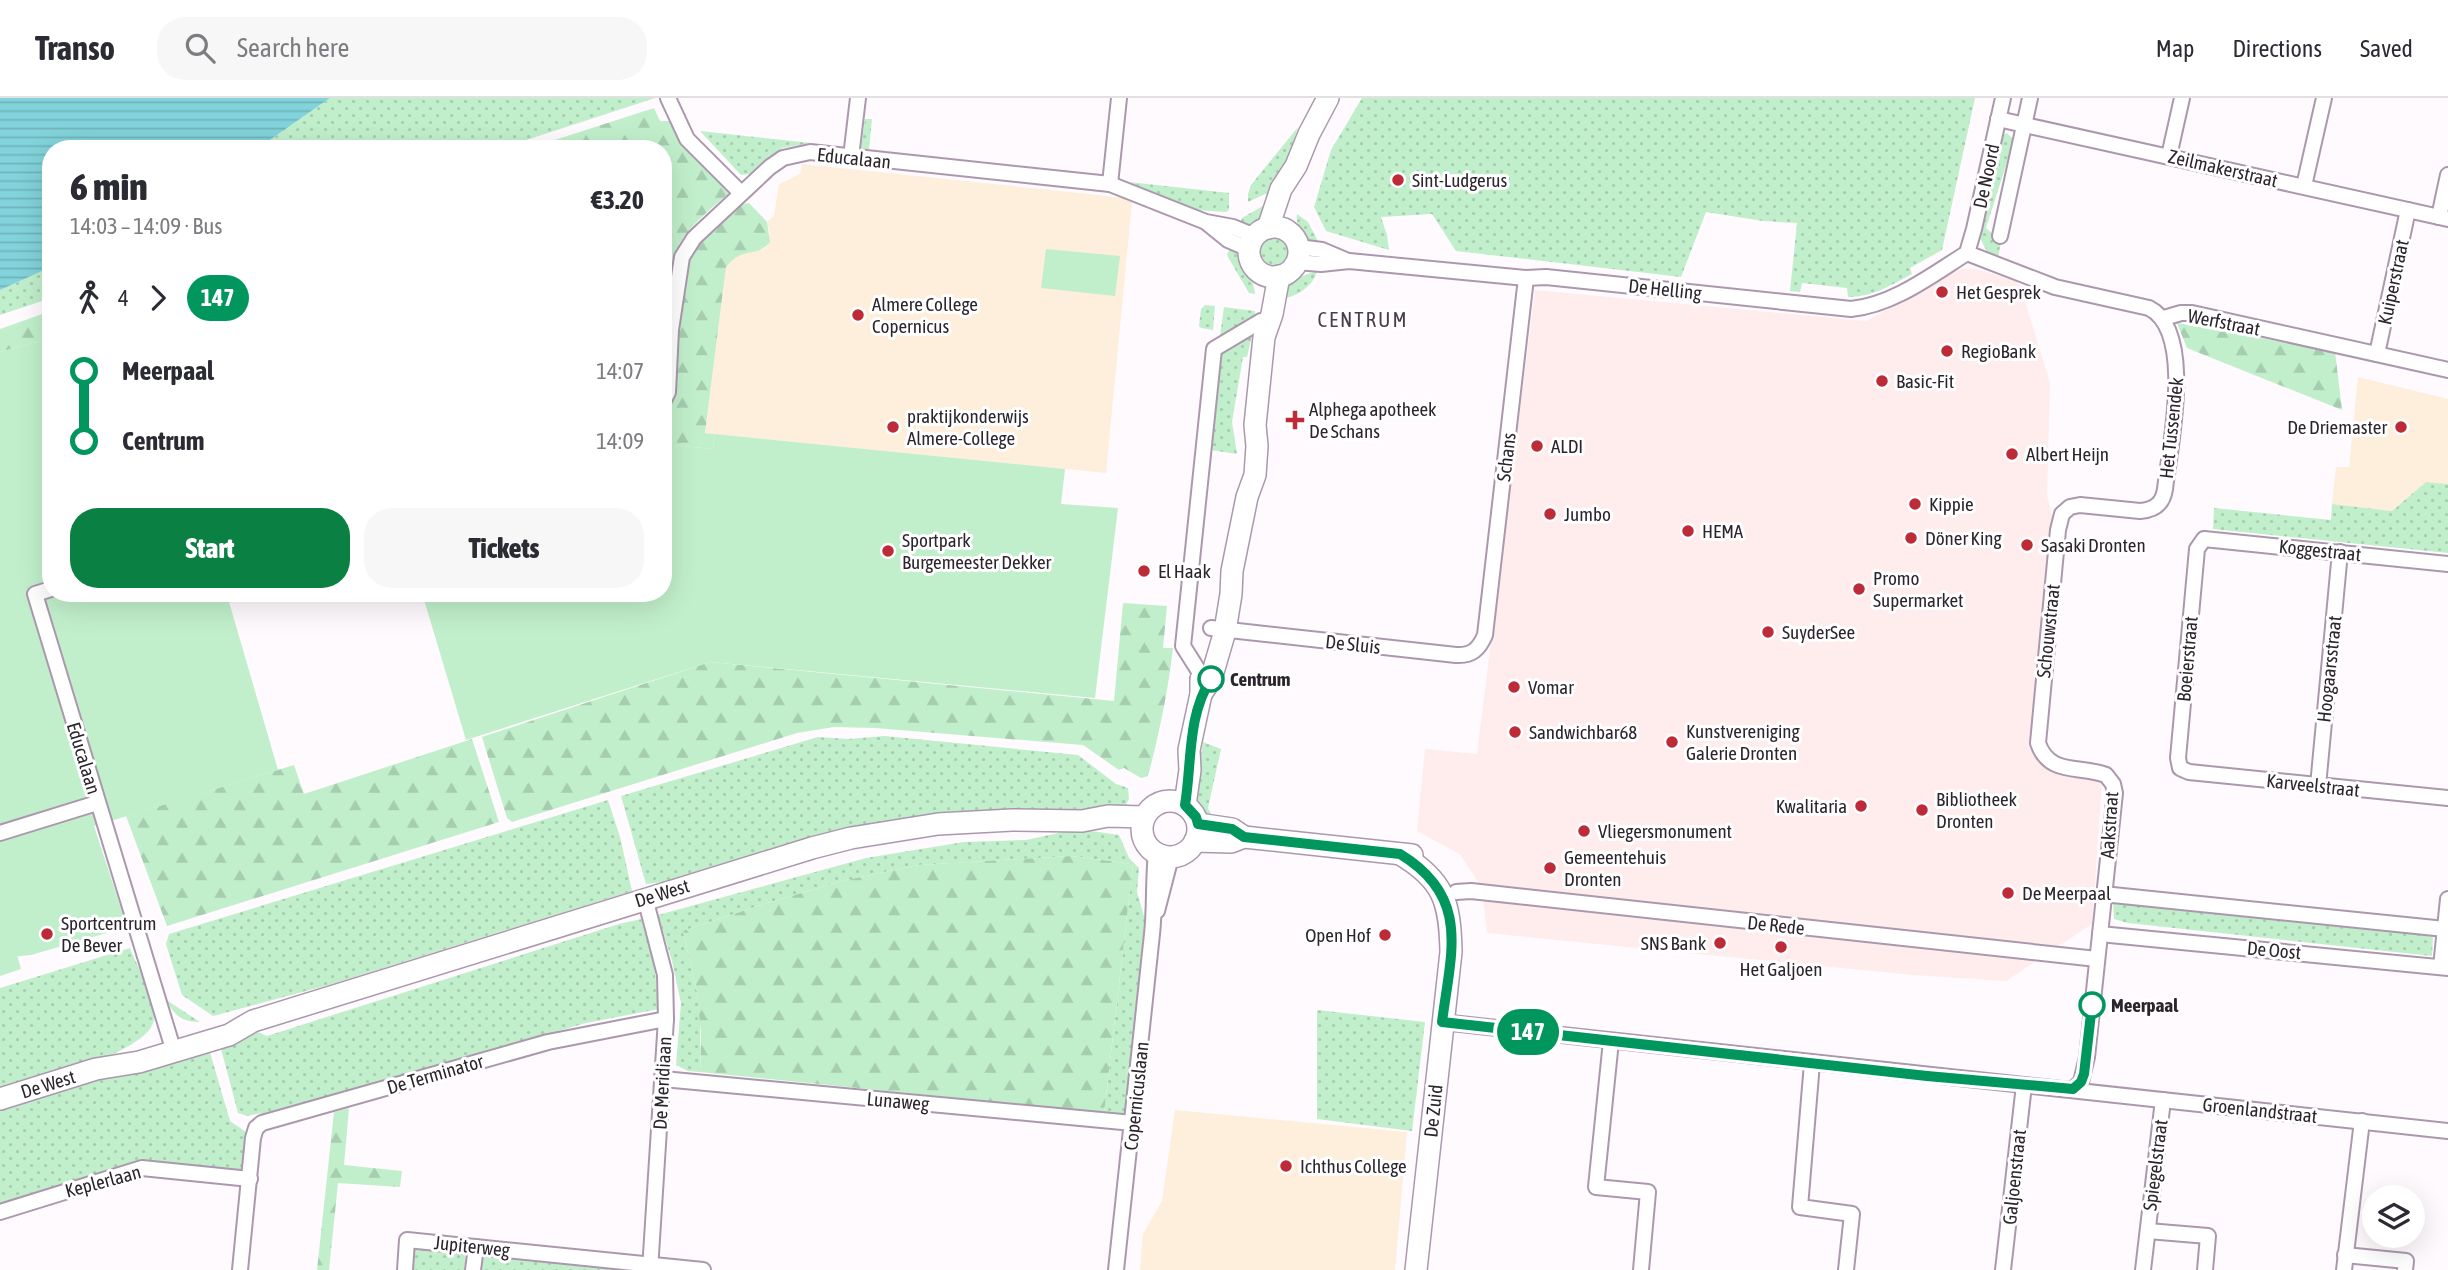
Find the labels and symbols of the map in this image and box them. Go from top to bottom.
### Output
street label: De Noord [1968,142,2004,210]
street label: Educalaan [816,143,892,173]
street label: Zeilmakerstraat [2166,145,2280,191]
place label: Sint-Ludgerus [1412,169,1508,191]
marker: Sint-Ludgerus [1390,172,1406,188]
street label: Kuiperstraat [2373,237,2413,327]
street label: De Helling [1627,274,1703,304]
place label: Het Gesprek [1956,281,2041,303]
marker: Het Gesprek [1934,284,1950,300]
place label: Almere College Copernicus [872,293,978,337]
street label: Werfstraat [2186,304,2262,340]
marker: Almere College Copernicus [850,307,866,323]
district label: CENTRUM [1318,307,1408,331]
place label: RegioBank [1961,340,2037,362]
marker: RegioBank [1939,343,1955,359]
place label: Basic-Fit [1896,370,1954,392]
marker: Basic-Fit [1874,373,1890,389]
street label: Het Tussendek [2155,376,2187,480]
place label: Alphega apotheek De Schans [1309,398,1437,442]
place label: praktijkonderwijs Almere-College [907,405,1029,449]
marker: Alphega apotheek De Schans [1287,412,1303,428]
place label: De Driemaster [2287,416,2387,438]
marker: praktijkonderwijs Almere-College [885,419,901,435]
marker: De Driemaster [2393,419,2409,435]
street label: Schans [1492,431,1520,483]
place label: ALDI [1551,435,1583,457]
marker: ALDI [1529,438,1545,454]
place label: Albert Heijn [2026,443,2109,465]
marker: Albert Heijn [2004,446,2020,462]
place label: Kippie [1929,493,1974,515]
marker: Kippie [1907,496,1923,512]
place label: Jumbo [1564,503,1611,525]
marker: Jumbo [1542,506,1558,522]
place label: HEMA [1702,520,1744,542]
marker: HEMA [1680,523,1696,539]
place label: Döner King [1925,527,2003,549]
place label: Sportpark Burgemeester Dekker [902,529,1052,573]
marker: Döner King [1903,530,1919,546]
place label: Sasaki Dronten [2041,534,2146,556]
street label: Koggestraat [2278,535,2362,565]
marker: Sasaki Dronten [2019,537,2035,553]
marker: Sportpark Burgemeester Dekker [880,543,896,559]
place label: El Haak [1158,560,1211,582]
marker: El Haak [1136,563,1152,579]
place label: Promo Supermarket [1873,567,1964,611]
marker: Promo Supermarket [1851,581,1867,597]
street label: Schouwstraat [2032,583,2064,679]
street label: Boeierstraat [2172,615,2202,703]
street label: Hoogaarsstraat [2312,615,2346,723]
place label: SuyderSee [1782,621,1855,643]
marker: SuyderSee [1760,624,1776,640]
street label: De Sluis [1324,630,1382,658]
marker: Centrum [1198,666,1224,692]
place label: Centrum [1230,668,1290,690]
place label: Vomar [1528,676,1574,698]
marker: Vomar [1506,679,1522,695]
street label: Educalaan [63,719,105,797]
place label: Kunstvereniging Galerie Dronten [1686,720,1801,764]
place label: Sandwichbar68 [1529,721,1637,743]
marker: Sandwichbar68 [1507,724,1523,740]
marker: Kunstvereniging Galerie Dronten [1664,734,1680,750]
street label: Karveelstraat [2265,769,2361,801]
place label: Bibliotheek Dronten [1936,788,2018,832]
street label: Aakstraat [2096,791,2122,859]
place label: Kwalitaria [1776,795,1847,817]
marker: Kwalitaria [1853,798,1869,814]
marker: Bibliotheek Dronten [1914,802,1930,818]
place label: Vliegersmonument [1598,820,1732,842]
marker: Vliegersmonument [1576,823,1592,839]
place label: Gemeentehuis Dronten [1564,846,1666,890]
marker: Gemeentehuis Dronten [1542,860,1558,876]
street label: De West [632,874,692,912]
place label: De Meerpaal [2022,882,2111,904]
marker: De Meerpaal [2000,885,2016,901]
street label: De Rede [1746,911,1806,939]
place label: Sportcentrum De Bever [61,912,156,956]
place label: Open Hof [1305,924,1371,946]
marker: Sportcentrum De Bever [39,926,55,942]
marker: Open Hof [1377,927,1393,943]
place label: SNS Bank [1641,932,1707,954]
marker: SNS Bank [1712,935,1728,951]
street label: De Oost [2246,937,2302,963]
marker: Het Galjoen [1773,939,1789,955]
place label: Het Galjoen [1740,958,1822,980]
marker: Meerpaal [2079,992,2105,1018]
place label: Meerpaal [2111,994,2179,1016]
line badge: 147 [1488,1009,1568,1055]
street label: De Meridiaan [649,1036,675,1130]
street label: Copernicuslaan [1119,1041,1153,1151]
street label: De Terminator [384,1050,486,1098]
street label: De West [18,1065,78,1103]
street label: De Zuid [1419,1084,1447,1138]
street label: Lunaweg [866,1087,931,1115]
street label: Groenlandstraat [2202,1093,2318,1127]
street label: Spiegelstraat [2138,1118,2172,1212]
street label: Galjoenstraat [1998,1128,2030,1226]
place label: Ichthus College [1300,1155,1407,1177]
marker: Ichthus College [1278,1158,1294,1174]
street label: Keplerlaan [63,1160,143,1202]
street label: Jupiterweg [433,1231,512,1261]

